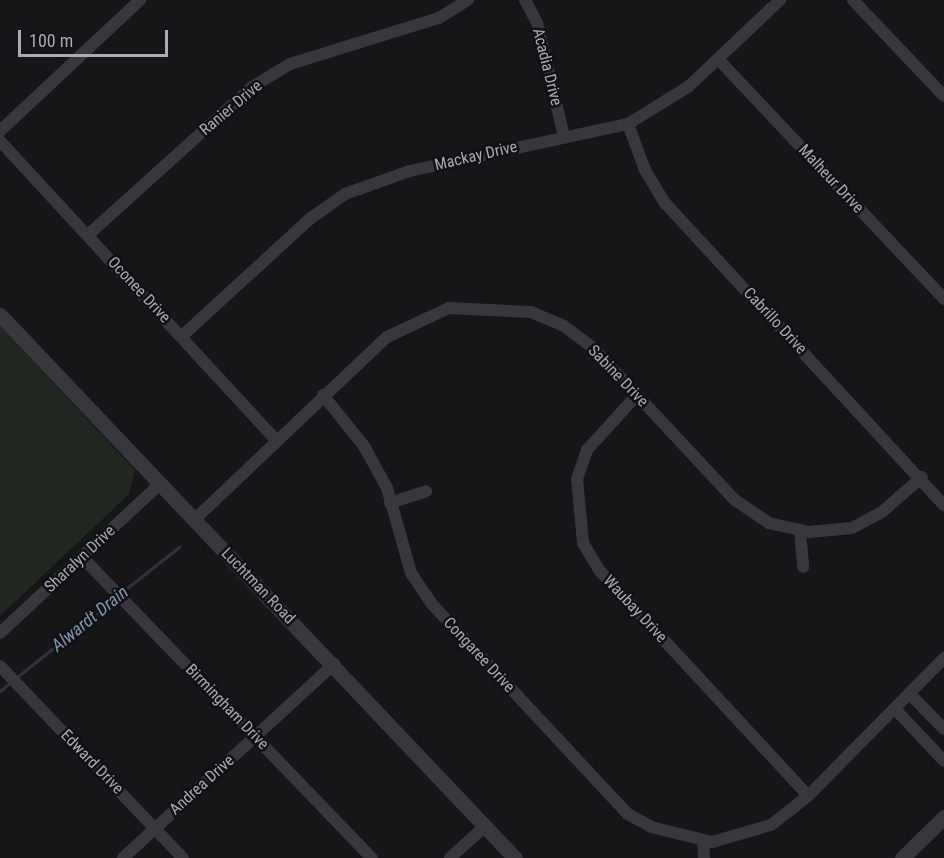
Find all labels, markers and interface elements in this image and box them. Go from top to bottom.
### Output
scale bar [21,18,171,56]
street label: Acadia Drive [528,26,566,108]
text: 100 m [29,30,73,51]
street label: Ranier Drive [196,76,266,140]
street label: Mackay Drive [433,137,519,175]
street label: Malheur Drive [794,141,868,217]
street label: Oconee Drive [104,253,174,327]
street label: Cabrillo Drive [739,284,811,358]
street label: Sabine Drive [584,341,652,411]
street label: Sharalyn Drive [41,521,119,597]
street label: Luchtman Road [217,544,299,628]
street label: Waubay Drive [599,571,671,647]
water label: Alwardt Drain [47,581,133,657]
street label: Congaree Drive [439,613,519,697]
street label: Birmingham Drive [181,660,273,754]
street label: Edward Drive [57,726,127,798]
street label: Andrea Drive [166,751,238,819]

